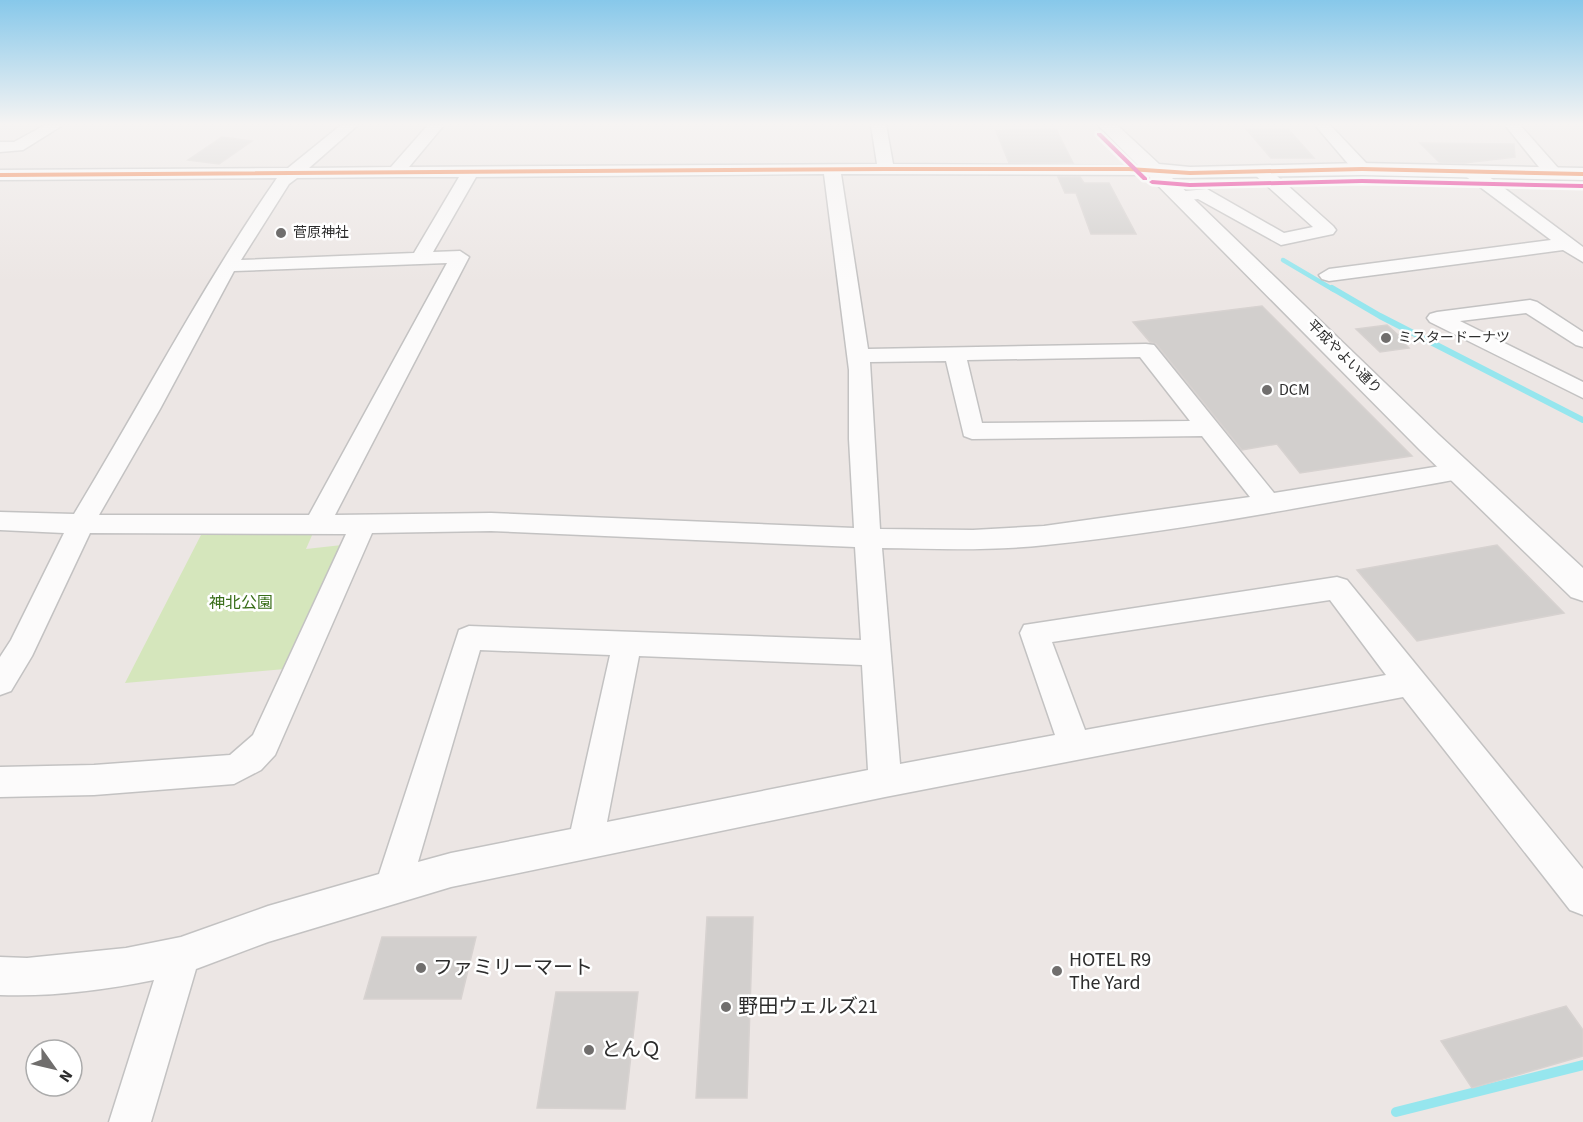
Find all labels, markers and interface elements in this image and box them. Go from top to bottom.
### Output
place label: 菅原神社 [293,223,349,243]
marker: 菅原神社 [274,226,288,240]
street label: 平成やよい通り [1302,315,1386,399]
place label: ミスタードーナツ [1398,328,1510,348]
marker: ミスタードーナツ [1379,331,1393,345]
place label: DCM [1279,379,1310,401]
marker: DCM [1260,383,1274,397]
park label: 神北公園 [209,592,273,614]
place label: HOTEL R9 The Yard [1069,946,1151,997]
place label: ファミリーマート [433,954,593,982]
marker: ファミリーマート [414,961,428,975]
marker: HOTEL R9 The Yard [1050,964,1064,978]
place label: 野田ウェルズ21 [738,993,878,1021]
marker: 野田ウェルズ21 [719,1000,733,1014]
place label: とんＱ [601,1036,661,1064]
north arrow [24,1038,84,1098]
marker: とんＱ [582,1043,596,1057]
text: N [54,1065,78,1086]

